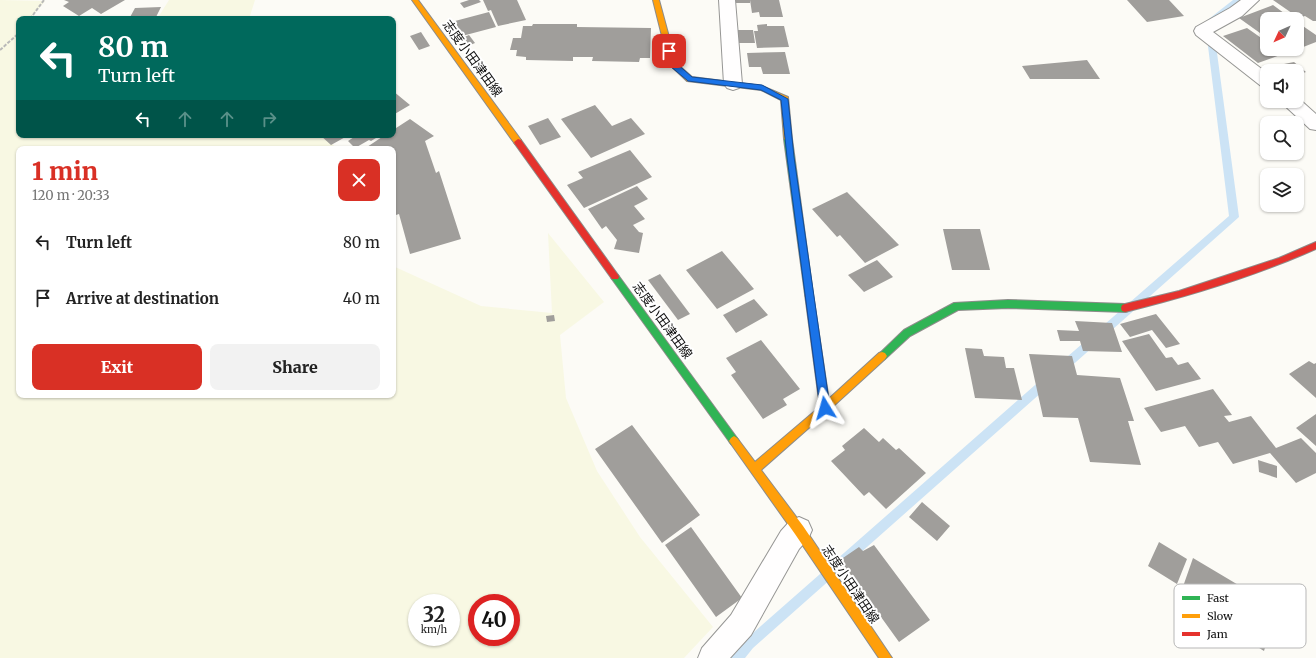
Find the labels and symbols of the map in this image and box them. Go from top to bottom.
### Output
north arrow [1260,12,1304,56]
street label: 志度小田津田線 [439,16,506,100]
pin [652,34,686,68]
street label: 志度小田津田線 [629,278,696,362]
position arrow [804,387,846,429]
street label: 志度小田津田線 [818,542,883,627]
legend [1174,584,1306,648]
text: Fast [1207,591,1230,605]
speed limit sign: 40 [468,594,520,646]
text: Slow [1207,609,1233,623]
text: Jam [1206,627,1228,641]

